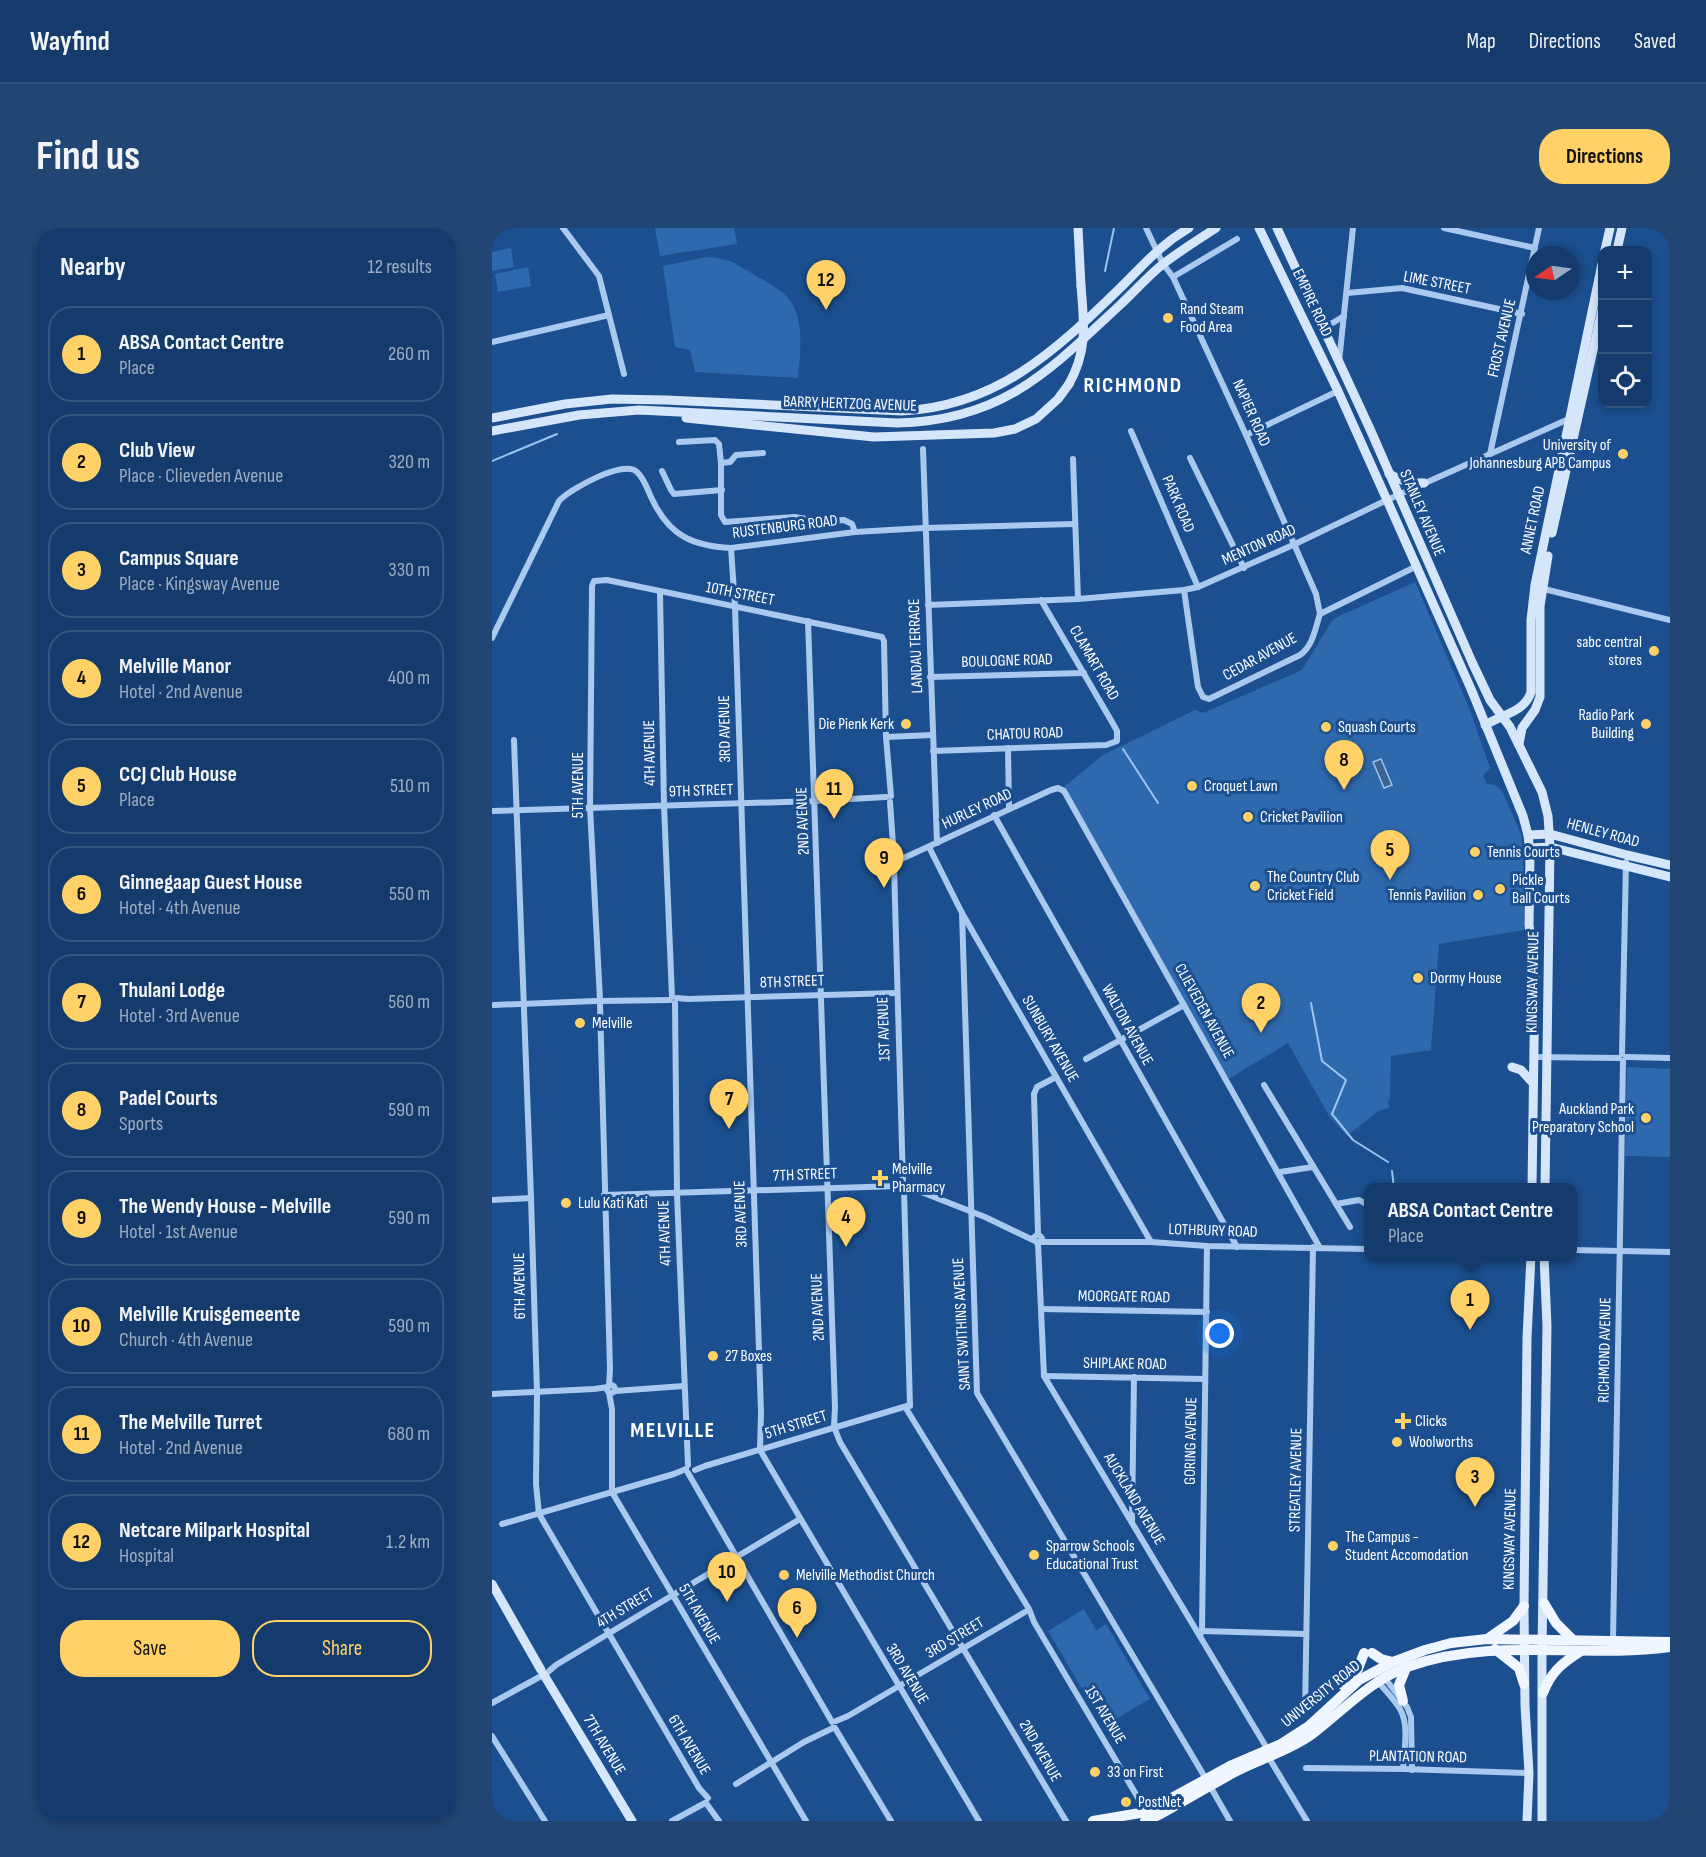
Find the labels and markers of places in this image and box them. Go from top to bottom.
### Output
pin: 12 [806,260,846,310]
place label: Rand Steam Food Area [1180,300,1244,337]
marker: Rand Steam Food Area [1161,311,1175,325]
place label: University of Johannesburg APB Campus [1469,436,1611,473]
marker: University of Johannesburg APB Campus [1616,447,1630,461]
place label: sabc central stores [1576,633,1642,670]
marker: sabc central stores [1647,644,1661,658]
place label: Radio Park Building [1578,706,1634,743]
place label: Die Pienk Kerk [818,715,894,734]
marker: Die Pienk Kerk [899,717,913,731]
marker: Radio Park Building [1639,717,1653,731]
place label: Squash Courts [1338,718,1416,737]
marker: Squash Courts [1319,720,1333,734]
pin: 8 [1324,740,1364,790]
pin: 11 [814,770,854,819]
place label: Croquet Lawn [1204,777,1278,796]
marker: Croquet Lawn [1185,779,1199,793]
place label: Cricket Pavilion [1260,808,1343,827]
marker: Cricket Pavilion [1241,810,1255,824]
pin: 5 [1370,830,1410,880]
pin: 9 [864,838,904,888]
place label: Tennis Courts [1487,843,1560,862]
marker: Tennis Courts [1468,845,1482,859]
place label: The Country Club Cricket Field [1267,868,1359,905]
place label: Pickle Ball Courts [1512,871,1570,908]
marker: The Country Club Cricket Field [1248,879,1262,893]
marker: Pickle Ball Courts [1493,882,1507,896]
place label: Tennis Pavilion [1388,886,1466,905]
marker: Tennis Pavilion [1471,888,1485,902]
place label: Dormy House [1430,969,1502,988]
marker: Dormy House [1411,971,1425,985]
pin: 2 [1242,984,1280,1033]
place label: Melville [592,1014,632,1033]
marker: Melville [573,1016,587,1030]
pin: 7 [710,1080,748,1129]
place label: Auckland Park Preparatory School [1532,1100,1634,1137]
marker: Auckland Park Preparatory School [1639,1111,1653,1125]
place label: Melville Pharmacy [892,1160,945,1197]
marker: Melville Pharmacy [873,1171,887,1185]
place label: Lulu Kati Kati [578,1194,648,1213]
marker: Lulu Kati Kati [559,1196,573,1210]
pin: 4 [826,1198,866,1247]
pin: 1 [1450,1280,1490,1330]
place label: 27 Boxes [725,1347,772,1366]
marker: 27 Boxes [706,1349,720,1363]
place label: Clicks [1415,1412,1447,1431]
marker: Clicks [1396,1414,1410,1428]
place label: Woolworths [1409,1433,1473,1452]
marker: Woolworths [1390,1435,1404,1449]
pin: 3 [1456,1458,1494,1507]
place label: The Campus - Student Accomodation [1345,1528,1468,1565]
place label: Sparrow Schools Educational Trust [1046,1537,1139,1574]
marker: The Campus - Student Accomodation [1326,1539,1340,1553]
marker: Sparrow Schools Educational Trust [1027,1548,1041,1562]
pin: 10 [708,1552,746,1602]
place label: Melville Methodist Church [796,1566,935,1585]
marker: Melville Methodist Church [777,1568,791,1582]
pin: 6 [778,1588,816,1638]
place label: 33 on First [1107,1763,1163,1782]
marker: 33 on First [1088,1765,1102,1779]
place label: PostNet [1138,1793,1182,1812]
marker: PostNet [1119,1795,1133,1809]

